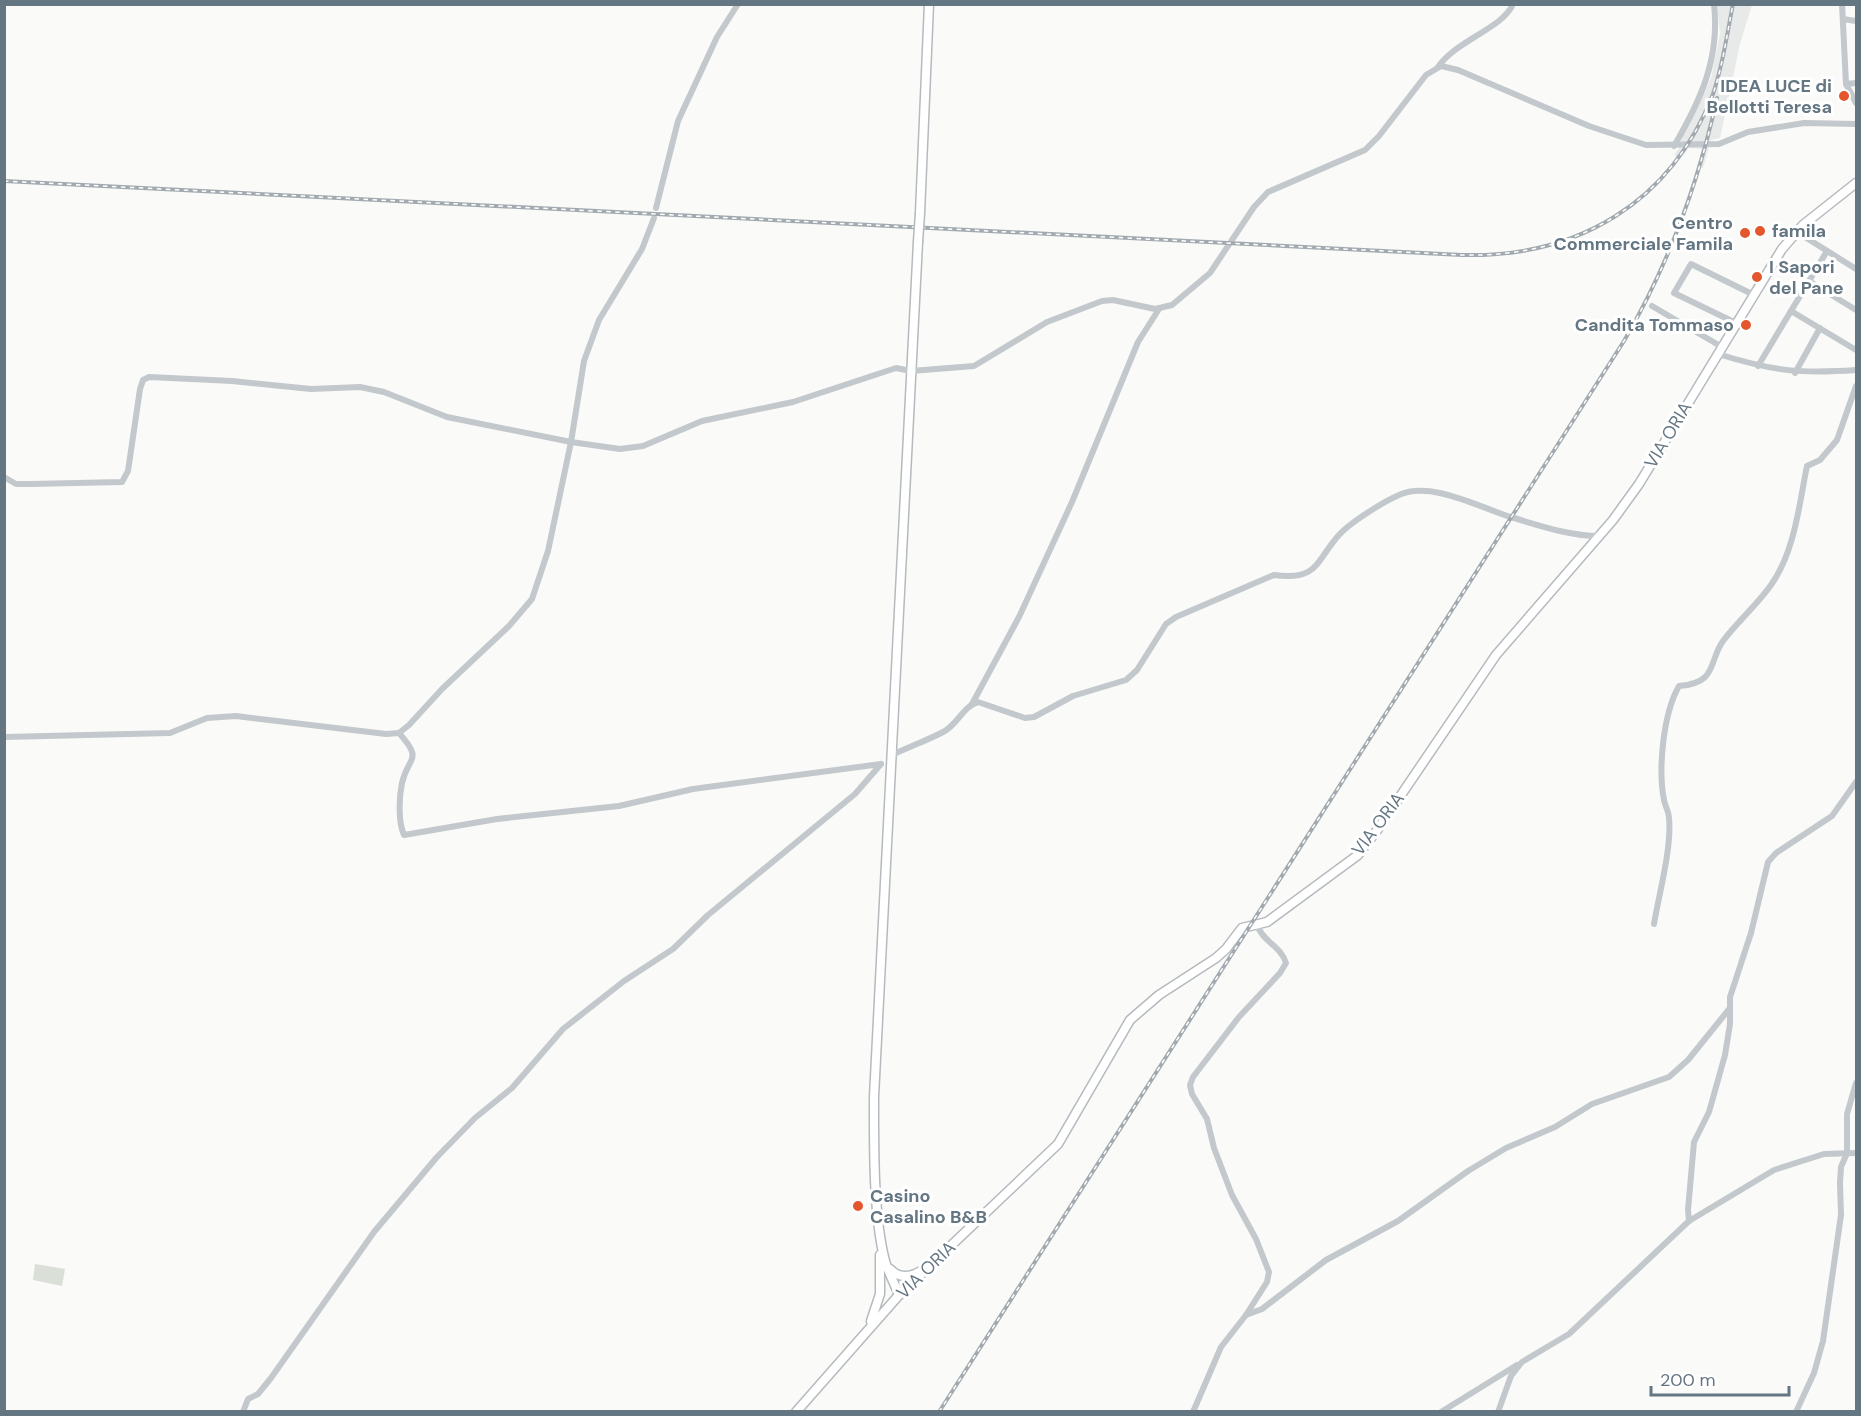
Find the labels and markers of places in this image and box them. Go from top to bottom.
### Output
place label: IDEA LUCE di Bellotti Teresa [1707,74,1832,119]
marker: IDEA LUCE di Bellotti Teresa [1837,89,1851,103]
place label: Centro Commerciale Famila [1554,211,1733,256]
place label: famila [1772,219,1826,243]
marker: famila [1753,224,1767,238]
marker: Centro Commerciale Famila [1738,226,1752,240]
place label: I Sapori del Pane [1769,255,1844,300]
marker: I Sapori del Pane [1750,270,1764,284]
place label: Candita Tommaso [1575,313,1734,337]
marker: Candita Tommaso [1739,318,1753,332]
place label: Casino Casalino B&B [870,1184,987,1229]
marker: Casino Casalino B&B [851,1199,865,1213]

